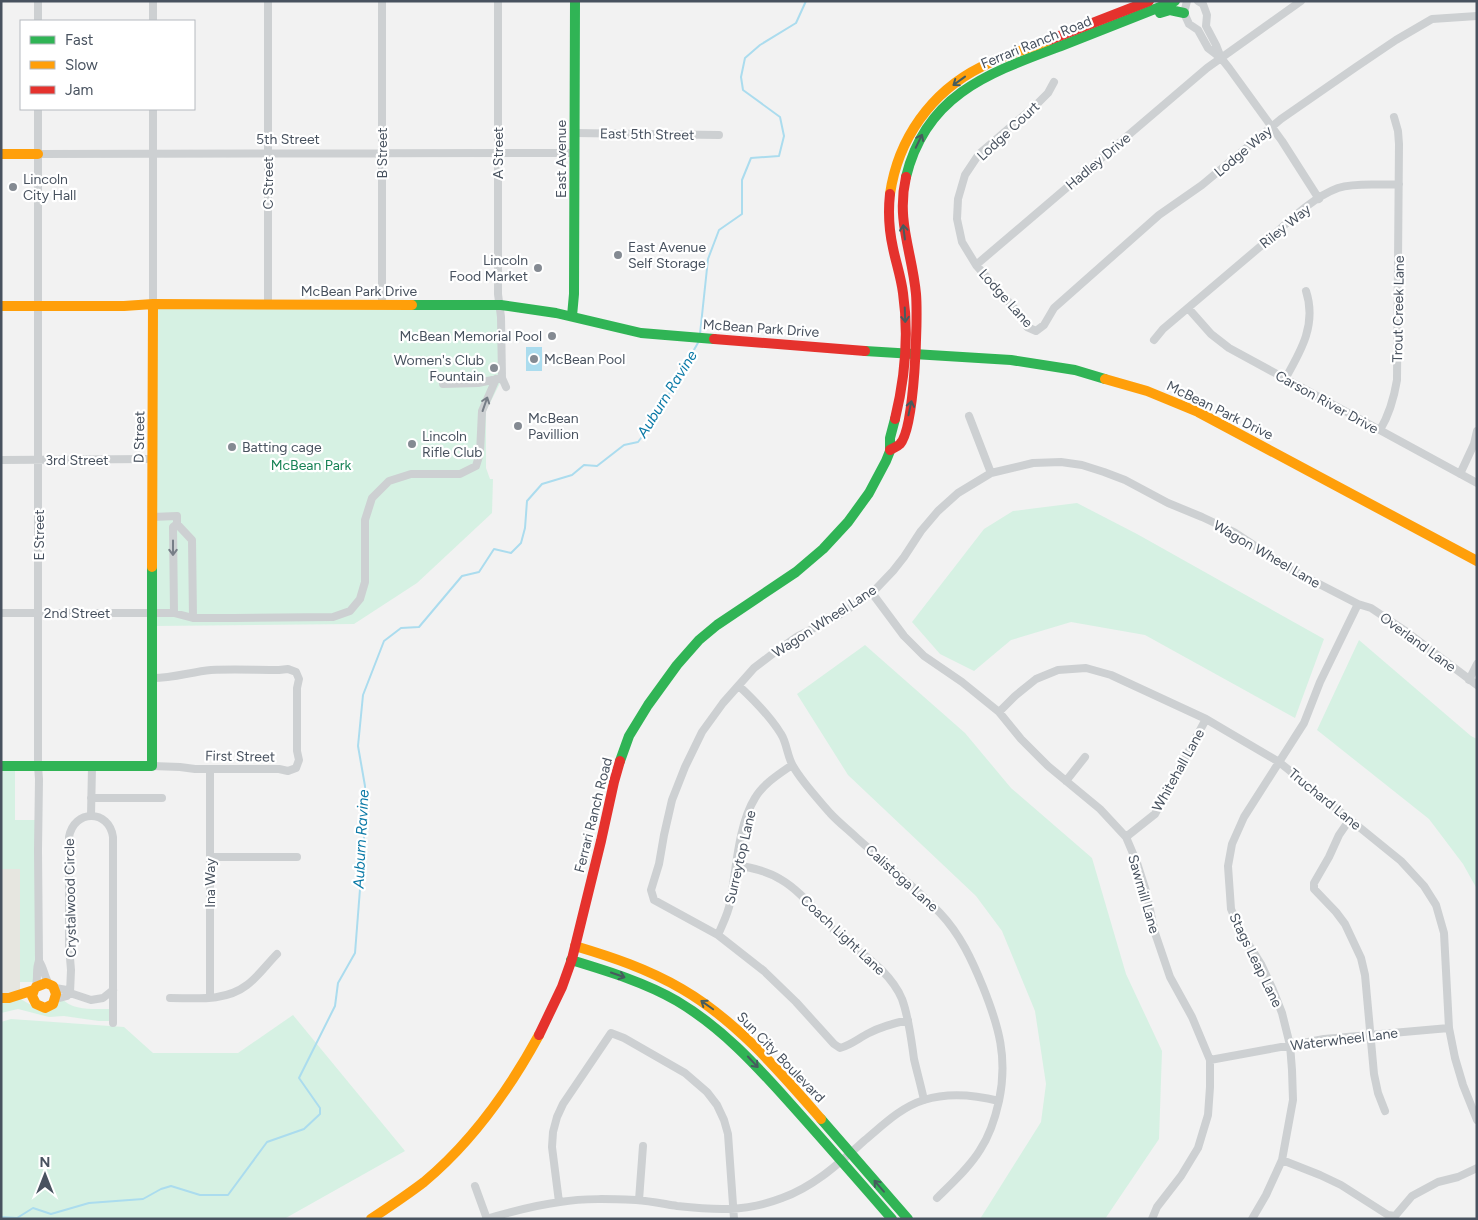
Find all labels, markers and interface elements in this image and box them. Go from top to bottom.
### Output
street label: Ferrari Ranch Road [978,12,1094,72]
legend [20,20,195,110]
text: Fast [65,31,94,49]
text: Slow [65,56,98,74]
one-way arrow [952,76,966,86]
text: Jam [65,81,93,99]
street label: Lodge Court [974,98,1043,165]
street label: East Avenue [553,120,570,198]
street label: Lodge Way [1211,122,1276,180]
street label: East 5th Street [600,125,694,144]
street label: B Street [374,127,391,179]
street label: A Street [490,127,507,179]
street label: Hadley Drive [1062,129,1135,193]
street label: 5th Street [256,131,320,148]
one-way arrow [915,134,924,149]
street label: C Street [260,157,277,209]
place label: Lincoln City Hall [23,171,76,204]
marker: Lincoln City Hall [7,181,19,193]
street label: Riley Way [1256,200,1315,252]
one-way arrow [899,224,909,240]
place label: East Avenue Self Storage [628,239,706,272]
marker: East Avenue Self Storage [612,249,624,261]
place label: Lincoln Food Market [449,252,528,285]
street label: Trout Creek Lane [1389,255,1408,363]
marker: Lincoln Food Market [532,262,544,274]
street label: Lodge Lane [975,266,1037,331]
street label: McBean Park Drive [301,283,418,300]
one-way arrow [900,307,910,323]
street label: McBean Park Drive [702,316,820,341]
place label: McBean Memorial Pool [400,328,542,345]
marker: McBean Memorial Pool [546,330,558,342]
water label: Auburn Ravine [633,347,701,442]
place label: McBean Pool [544,351,625,368]
place label: Women's Club Fountain [394,352,484,385]
marker: McBean Pool [528,353,540,365]
marker: Women's Club Fountain [488,362,500,374]
street label: Carson River Drive [1272,367,1382,438]
street label: McBean Park Drive [1164,377,1276,444]
one-way arrow [481,397,490,413]
one-way arrow [906,400,915,416]
place label: McBean Pavillion [528,410,579,443]
street label: D Street [131,411,148,463]
marker: McBean Pavillion [512,420,524,432]
place label: Lincoln Rifle Club [422,428,483,461]
marker: Lincoln Rifle Club [406,438,418,450]
place label: Batting cage [242,439,322,456]
marker: Batting cage [226,441,238,453]
street label: 3rd Street [45,452,109,469]
park label: McBean Park [271,457,352,474]
street label: E Street [31,510,48,560]
street label: Wagon Wheel Lane [1210,517,1324,592]
one-way arrow [169,540,178,556]
street label: Wagon Wheel Lane [769,581,880,661]
street label: 2nd Street [44,605,110,622]
street label: Overland Lane [1376,609,1459,676]
street label: Whitehall Lane [1149,726,1208,815]
street label: First Street [205,747,275,766]
street label: Ferrari Ranch Road [571,756,616,874]
street label: Truchard Lane [1285,765,1365,834]
water label: Auburn Ravine [349,789,373,890]
street label: Surreytop Lane [721,808,760,906]
street label: Crystalwood Circle [61,838,80,958]
street label: Calistoga Lane [862,841,942,916]
street label: Sawmill Lane [1124,853,1163,936]
street label: Ina Way [202,858,219,908]
street label: Coach Light Lane [797,892,889,979]
street label: Stags Leap Lane [1225,910,1286,1010]
one-way arrow [609,971,625,980]
one-way arrow [700,1000,714,1010]
street label: Sun City Boulevard [733,1009,828,1106]
street label: Waterwheel Lane [1289,1024,1399,1055]
one-way arrow [747,1055,759,1068]
north arrow [20,1150,70,1200]
text: N [40,1154,50,1171]
one-way arrow [874,1179,885,1192]

